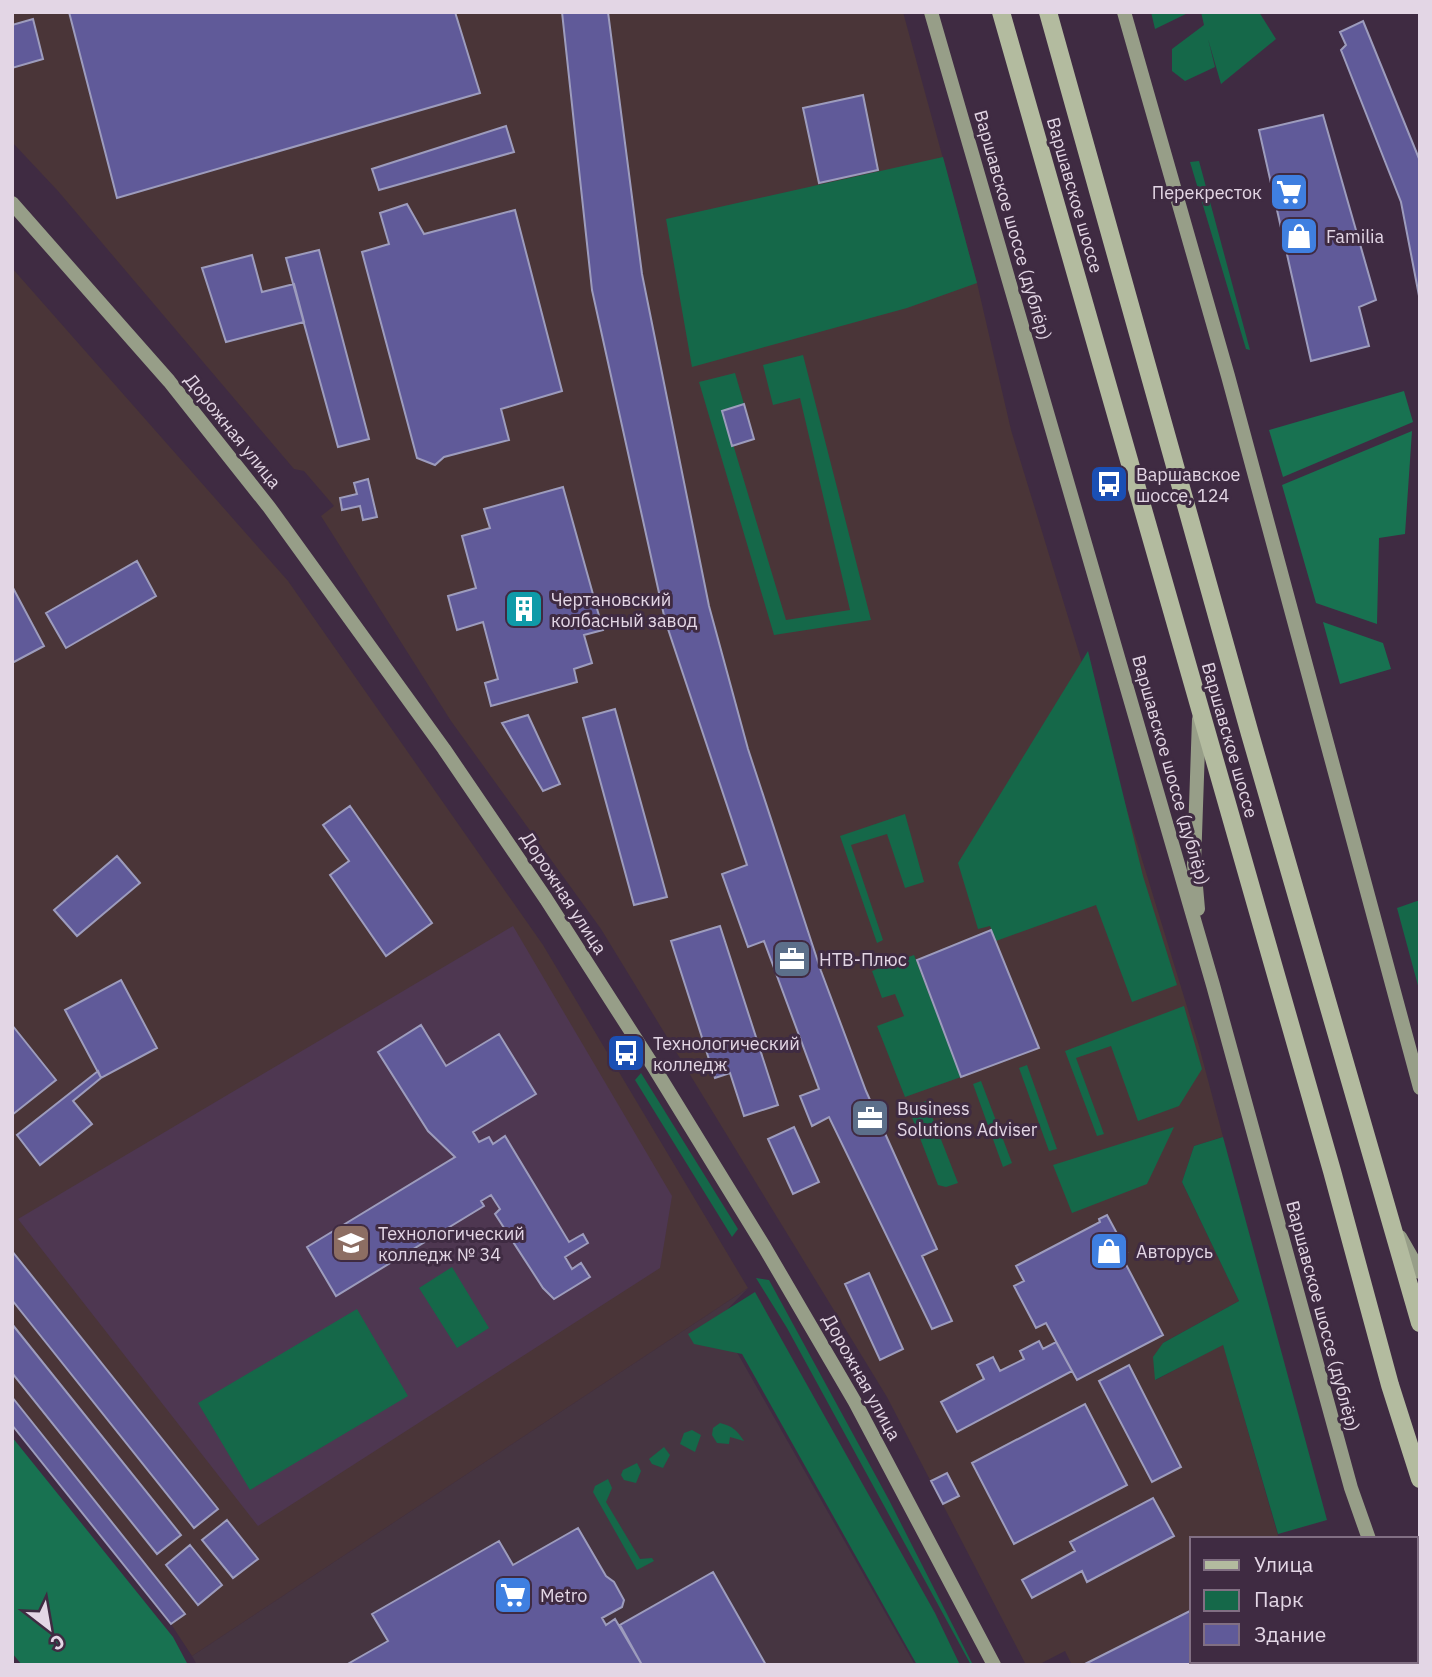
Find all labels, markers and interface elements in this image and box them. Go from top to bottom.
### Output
street label: Варшавское шоссе (дублёр) [969,107,1057,343]
street label: Варшавское шоссе [1042,114,1108,276]
supermarket icon: Перекресток [1268,171,1310,213]
place label: Перекресток [1152,181,1262,204]
shop icon: Familia [1278,215,1320,257]
place label: Familia [1326,225,1385,248]
street label: Дорожная улица [180,369,287,493]
bus stop icon: Варшавское шоссе, 124 [1088,463,1130,505]
place label: Варшавское шоссе, 124 [1136,463,1241,507]
building icon: Чертановский колбасный завод [503,588,545,630]
place label: Чертановский колбасный завод [551,588,698,632]
street label: Варшавское шоссе (дублёр) [1127,652,1215,888]
street label: Варшавское шоссе [1197,659,1263,821]
street label: Дорожная улица [516,828,612,959]
office icon: НТВ-Плюс [771,938,813,980]
place label: НТВ-Плюс [819,948,907,971]
bus stop icon: Технологический колледж [605,1032,647,1074]
place label: Технологический колледж [653,1032,800,1076]
office icon: Business Solutions Adviser [849,1097,891,1139]
place label: Business Solutions Adviser [897,1097,1038,1141]
street label: Варшавское шоссе (дублёр) [1281,1198,1365,1434]
school or university icon: Технологический колледж № 34 [330,1222,372,1264]
place label: Технологический колледж № 34 [378,1222,525,1266]
shop icon: Авторусь [1088,1230,1130,1272]
place label: Авторусь [1136,1240,1213,1263]
street label: Дорожная улица [818,1310,906,1445]
legend [1190,1537,1418,1663]
text: Улица [1254,1550,1313,1578]
supermarket icon: Metro [492,1574,534,1616]
place label: Metro [540,1584,587,1607]
text: Парк [1254,1585,1304,1613]
north arrow [14,1593,84,1663]
text: Здание [1254,1620,1326,1648]
text: С [46,1629,69,1656]

